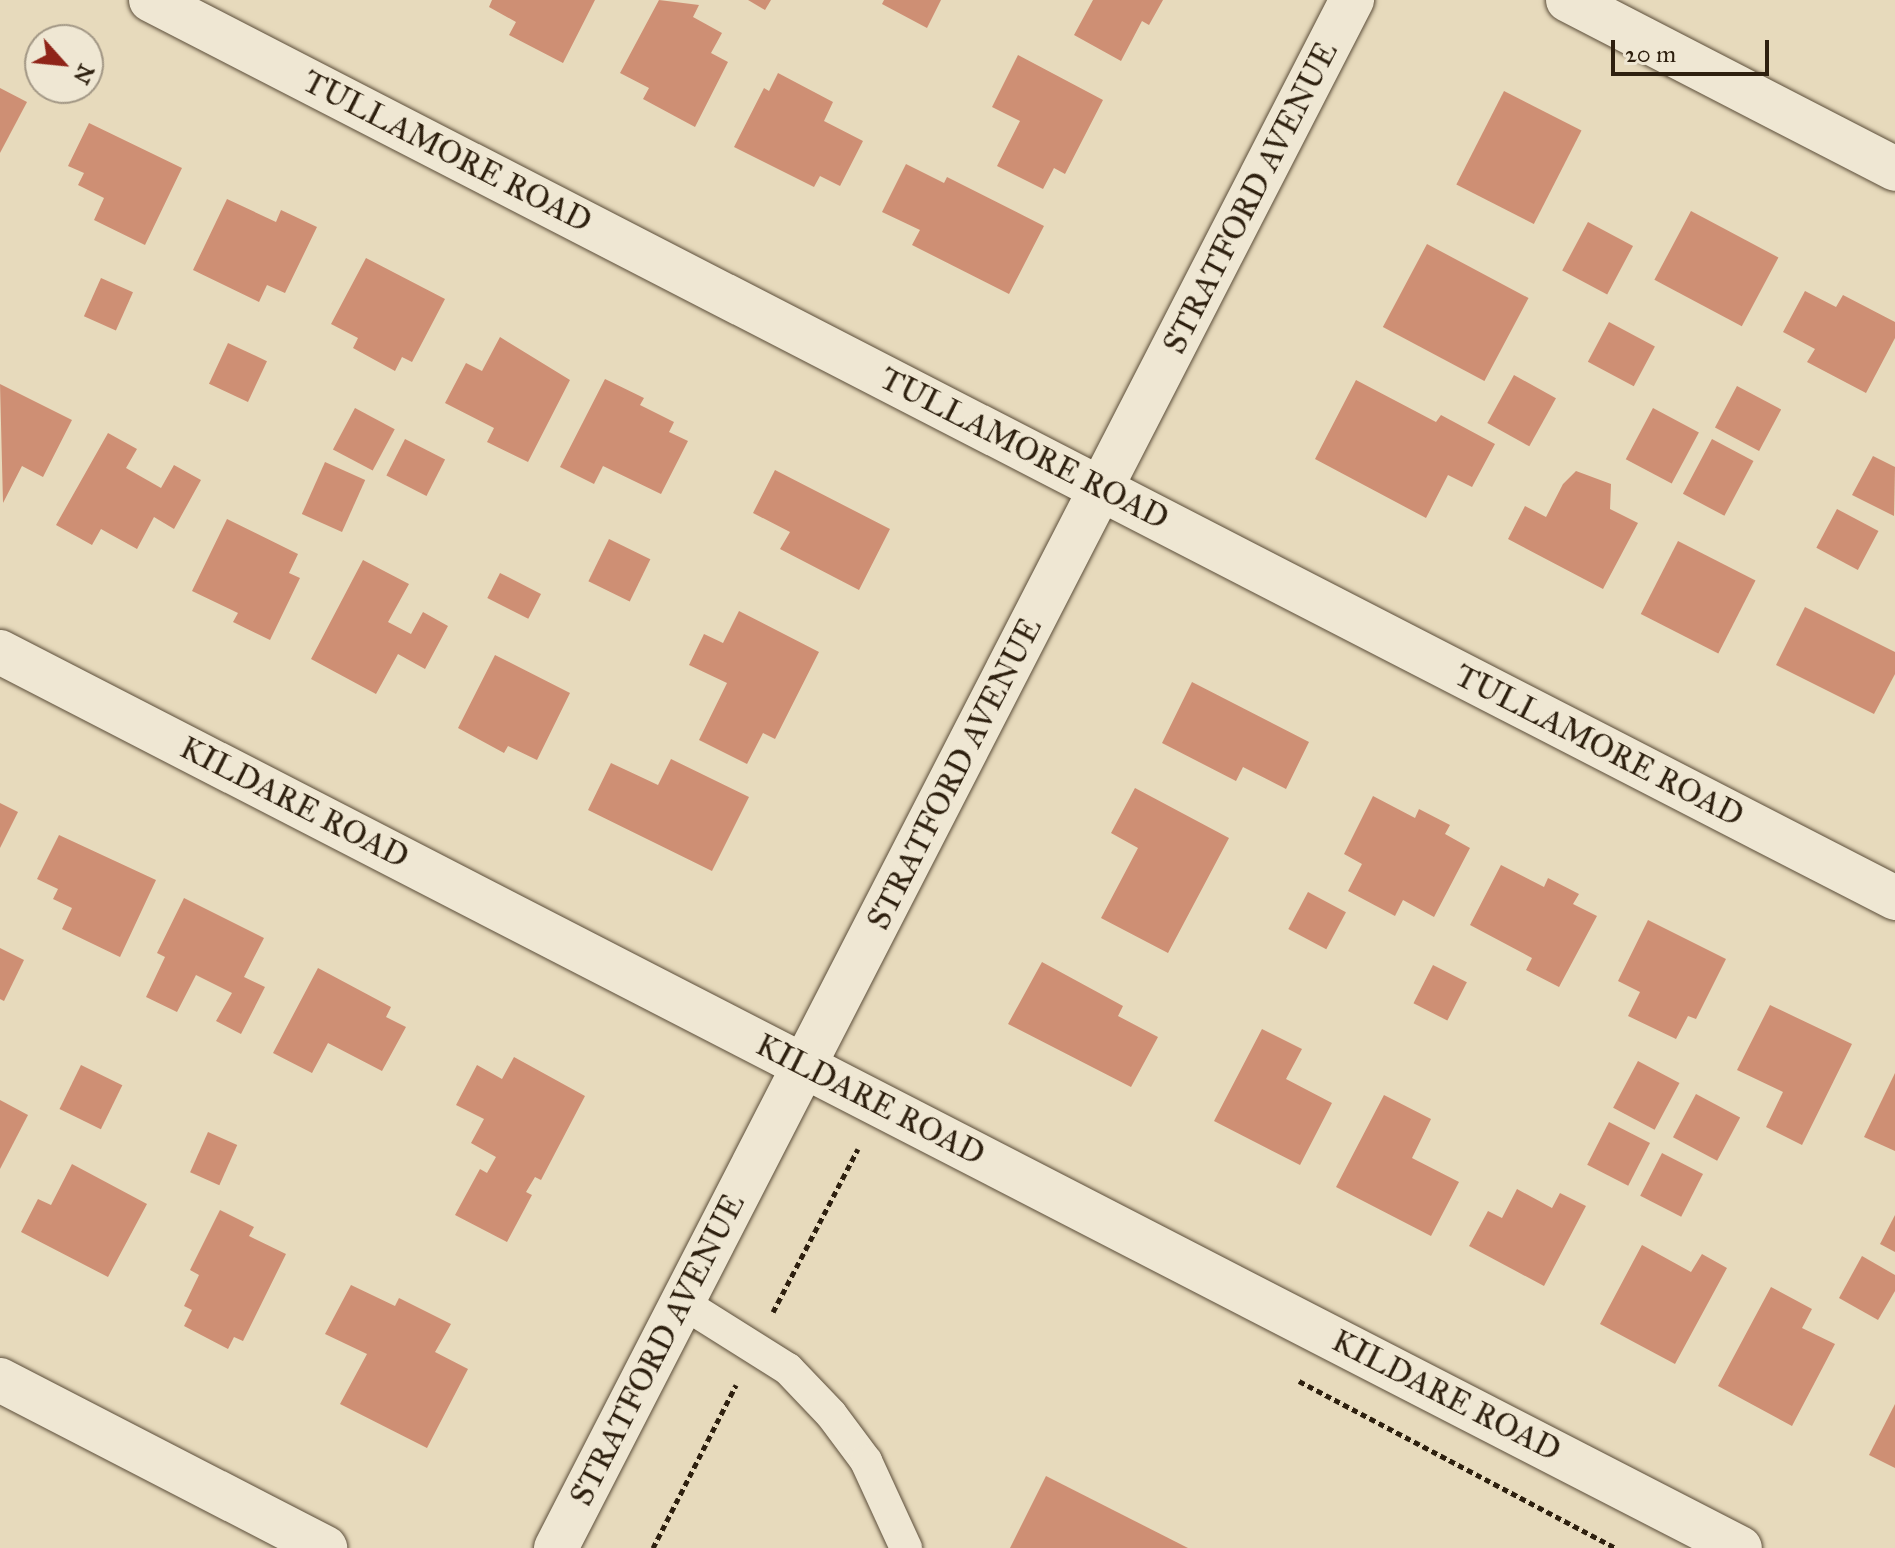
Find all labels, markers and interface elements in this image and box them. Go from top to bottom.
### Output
north arrow [24,24,104,104]
scale bar [1615,24,1773,74]
street label: STRATFORD AVENUE [1156,36,1346,360]
text: 20 m [1625,39,1676,69]
text: N [68,60,100,89]
street label: TULLAMORE ROAD [296,63,598,241]
street label: TULLAMORE ROAD [873,360,1175,538]
street label: STRATFORD AVENUE [860,612,1050,936]
street label: TULLAMORE ROAD [1448,657,1750,835]
street label: KILDARE ROAD [173,729,415,877]
street label: KILDARE ROAD [749,1026,991,1174]
street label: STRATFORD AVENUE [563,1188,753,1512]
street label: KILDARE ROAD [1325,1322,1567,1470]

